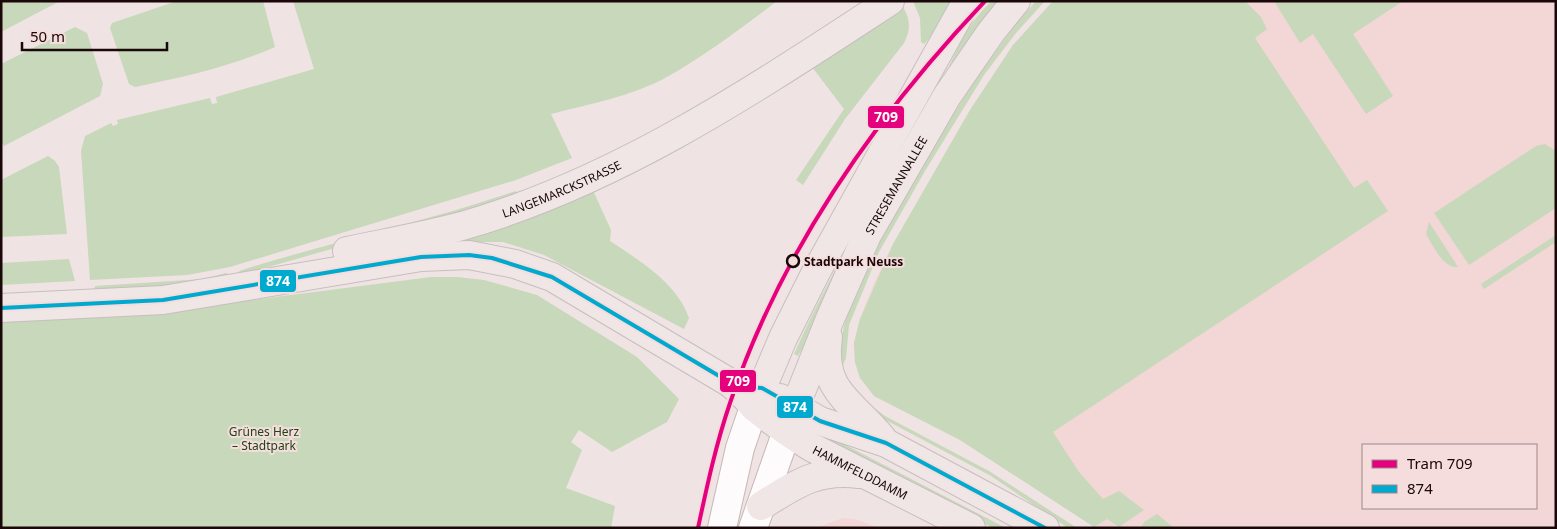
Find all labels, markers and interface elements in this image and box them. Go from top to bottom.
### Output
scale bar [22,20,168,52]
text: 50 m [30,26,65,46]
line badge: 709 [867,105,905,129]
text: 709 [874,107,898,126]
street label: STRESEMANNALLEE [861,133,931,238]
street label: LANGEMARCKSTRASSE [500,156,624,221]
place label: Stadtpark Neuss [804,253,903,270]
marker: Stadtpark Neuss [786,254,800,268]
line badge: 874 [259,269,297,293]
text: 874 [266,271,290,290]
line badge: 709 [719,369,757,393]
text: 709 [726,371,750,390]
line badge: 874 [776,395,814,419]
text: 874 [783,397,807,416]
park label: Grünes Herz – Stadtpark [229,423,300,454]
street label: HAMMFELDDAMM [810,441,911,503]
legend [1362,444,1537,509]
text: Tram 709 [1407,453,1473,473]
text: 874 [1407,478,1433,498]

